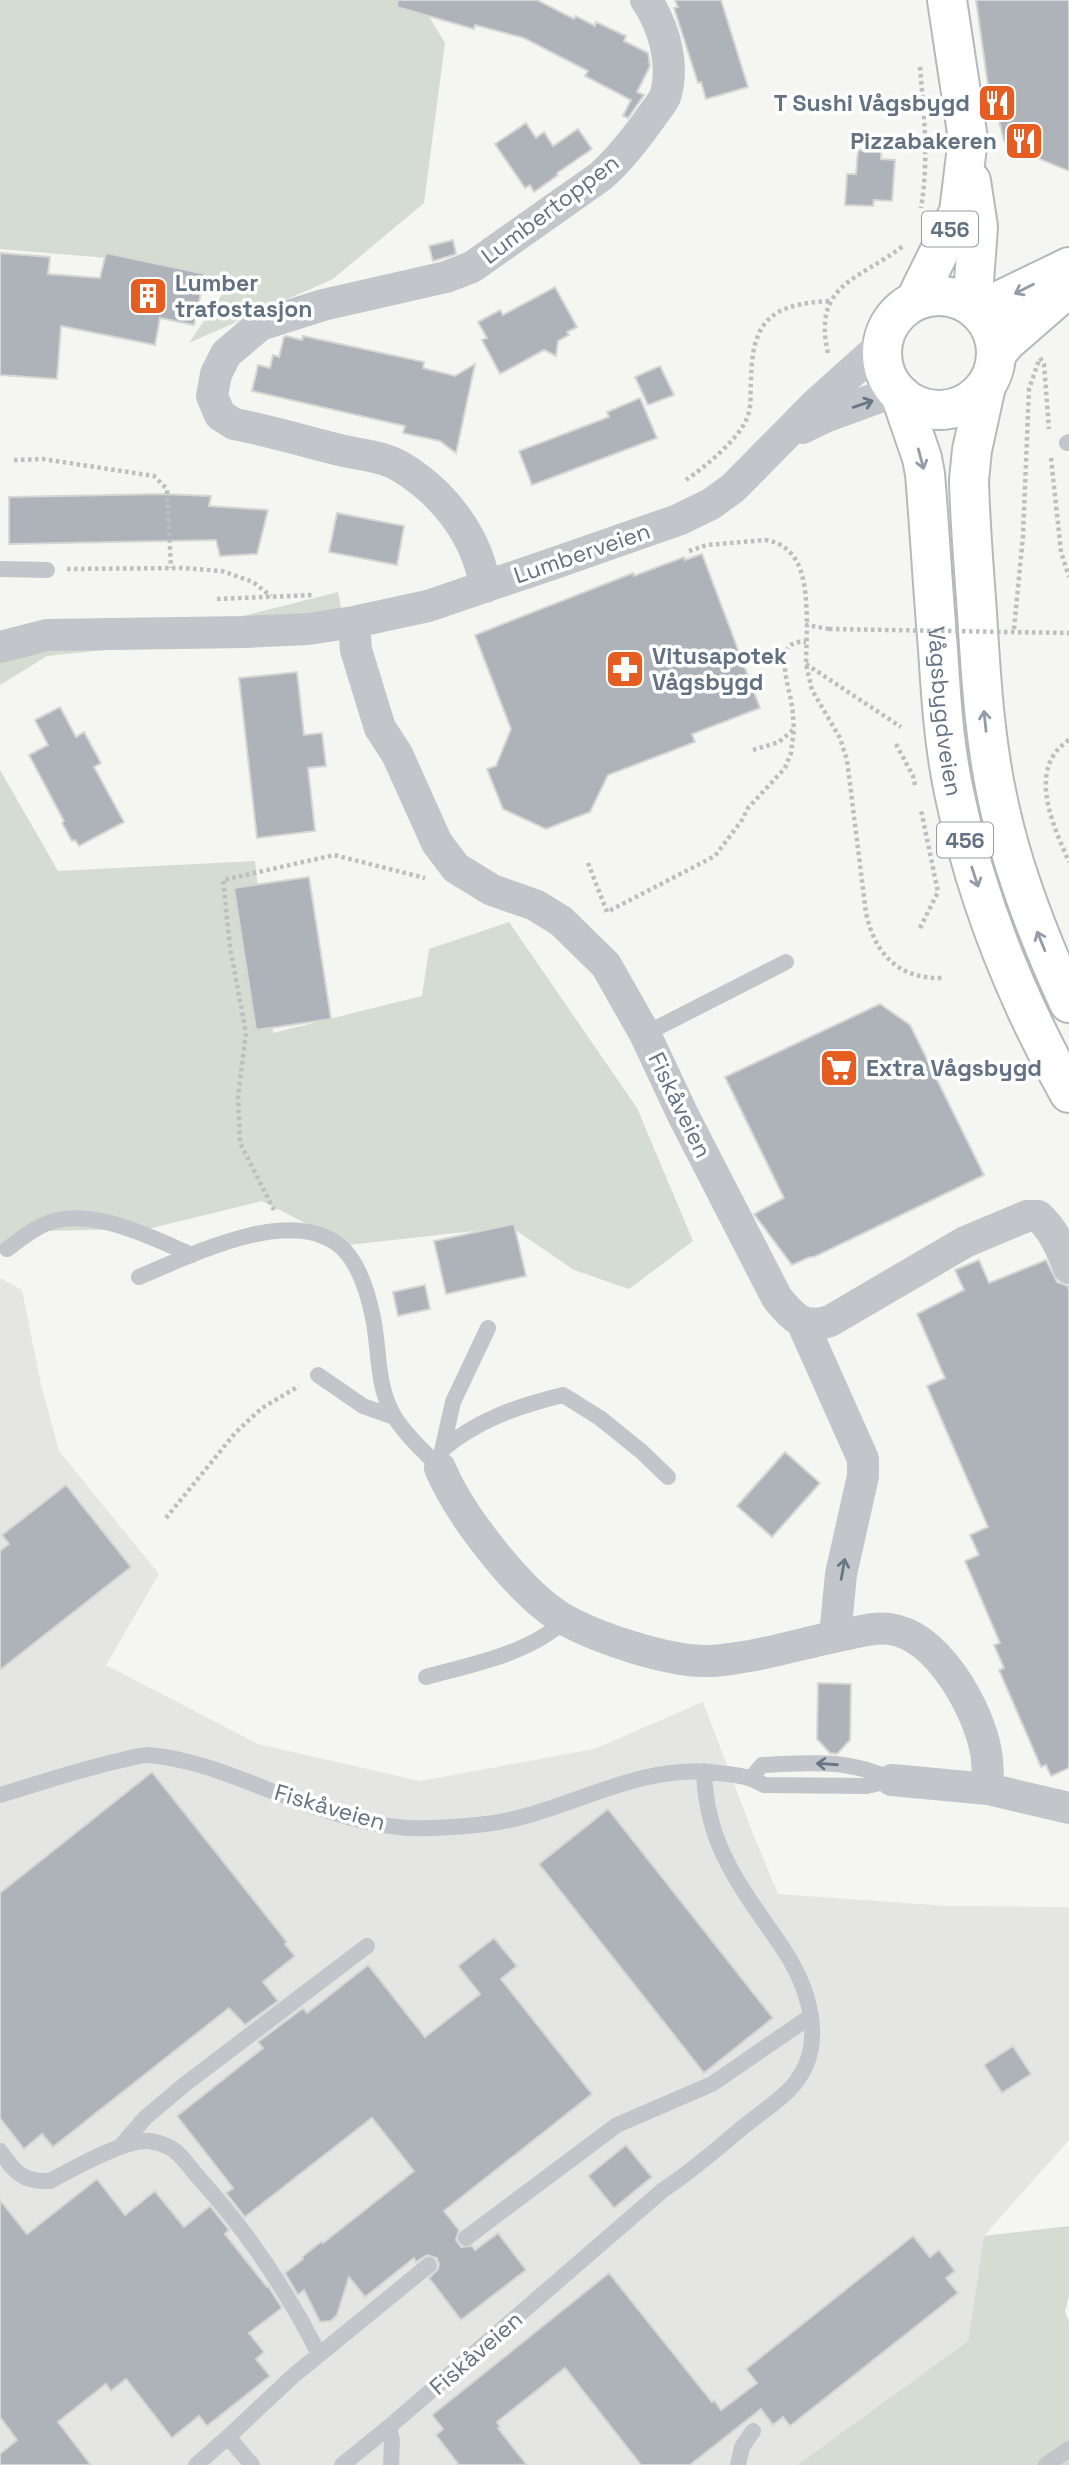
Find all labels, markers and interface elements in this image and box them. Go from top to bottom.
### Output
restaurant icon: T Sushi Vågsbygd [976,82,1018,124]
place label: T Sushi Vågsbygd [774,88,970,118]
restaurant icon: Pizzabakeren [1003,120,1045,162]
place label: Pizzabakeren [850,126,997,156]
street label: Lumbertoppen [475,147,625,271]
road number: 456 [922,212,978,246]
place label: Lumber trafostasjon [175,268,313,324]
building icon: Lumber trafostasjon [127,275,169,317]
one-way arrow [1014,283,1034,297]
one-way arrow [852,396,874,409]
one-way arrow [916,447,929,469]
street label: Lumberveien [510,516,654,590]
street label: Vågsbygdveien [921,625,969,799]
place label: Vitusapotek Vågsbygd [652,641,787,697]
pharmacy icon: Vitusapotek Vågsbygd [604,648,646,690]
one-way arrow [978,710,991,733]
road number: 456 [937,822,993,858]
one-way arrow [969,866,982,888]
one-way arrow [1034,931,1047,952]
street label: Fiskåveien [642,1047,718,1163]
supermarket icon: Extra Vågsbygd [818,1047,860,1089]
place label: Extra Vågsbygd [866,1053,1042,1083]
one-way arrow [837,1558,850,1580]
one-way arrow [816,1757,839,1770]
street label: Fiskåveien [271,1777,389,1837]
street label: Fiskåveien [423,2304,529,2402]

